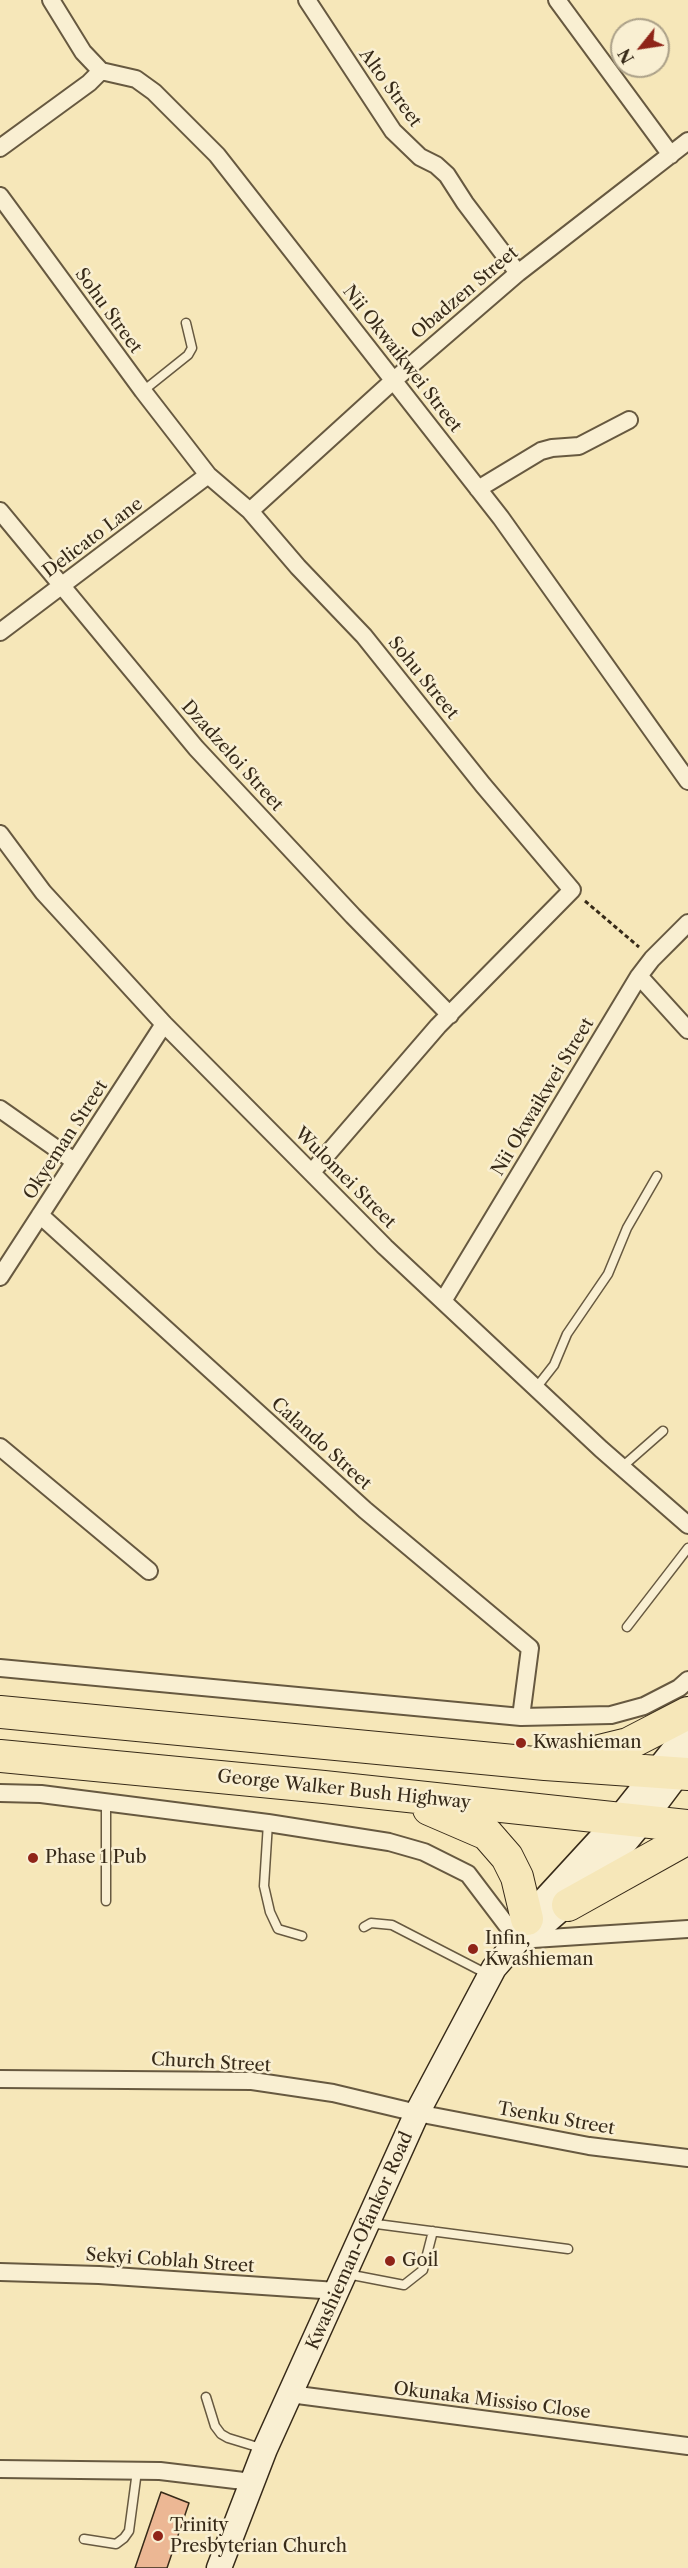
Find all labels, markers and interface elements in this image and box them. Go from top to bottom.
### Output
north arrow [610,18,670,78]
street label: Alto Street [354,44,426,132]
text: N [614,45,638,67]
street label: Obadzen Street [407,242,523,344]
street label: Sohu Street [70,264,146,358]
street label: Nii Okwaikwei Street [338,281,466,437]
street label: Delicato Lane [39,493,147,583]
street label: Sohu Street [383,632,463,724]
street label: Dzadzeloi Street [177,696,287,816]
street label: Nii Okwaikwei Street [487,1014,599,1180]
street label: Okyeman Street [19,1076,113,1204]
street label: Wulomei Street [290,1123,400,1233]
street label: Calando Street [266,1393,376,1495]
place label: Kwashieman [533,1732,641,1754]
marker: Kwashieman [514,1736,528,1750]
street label: George Walker Bush Highway [216,1766,472,1814]
place label: Phase 1 Pub [45,1847,147,1869]
marker: Phase 1 Pub [26,1851,40,1865]
place label: Infin, Kwashieman [485,1928,593,1970]
marker: Infin, Kwashieman [466,1942,480,1956]
street label: Church Street [150,2049,272,2077]
street label: Tsenku Street [496,2098,616,2140]
street label: Kwashieman-Ofankor Road [302,2129,418,2353]
street label: Sekyi Coblah Street [85,2244,255,2278]
place label: Goil [402,2250,438,2272]
marker: Goil [383,2254,397,2268]
street label: Okunaka Missiso Close [392,2378,592,2424]
place label: Trinity Presbyterian Church [170,2515,347,2558]
marker: Trinity Presbyterian Church [151,2529,165,2543]

